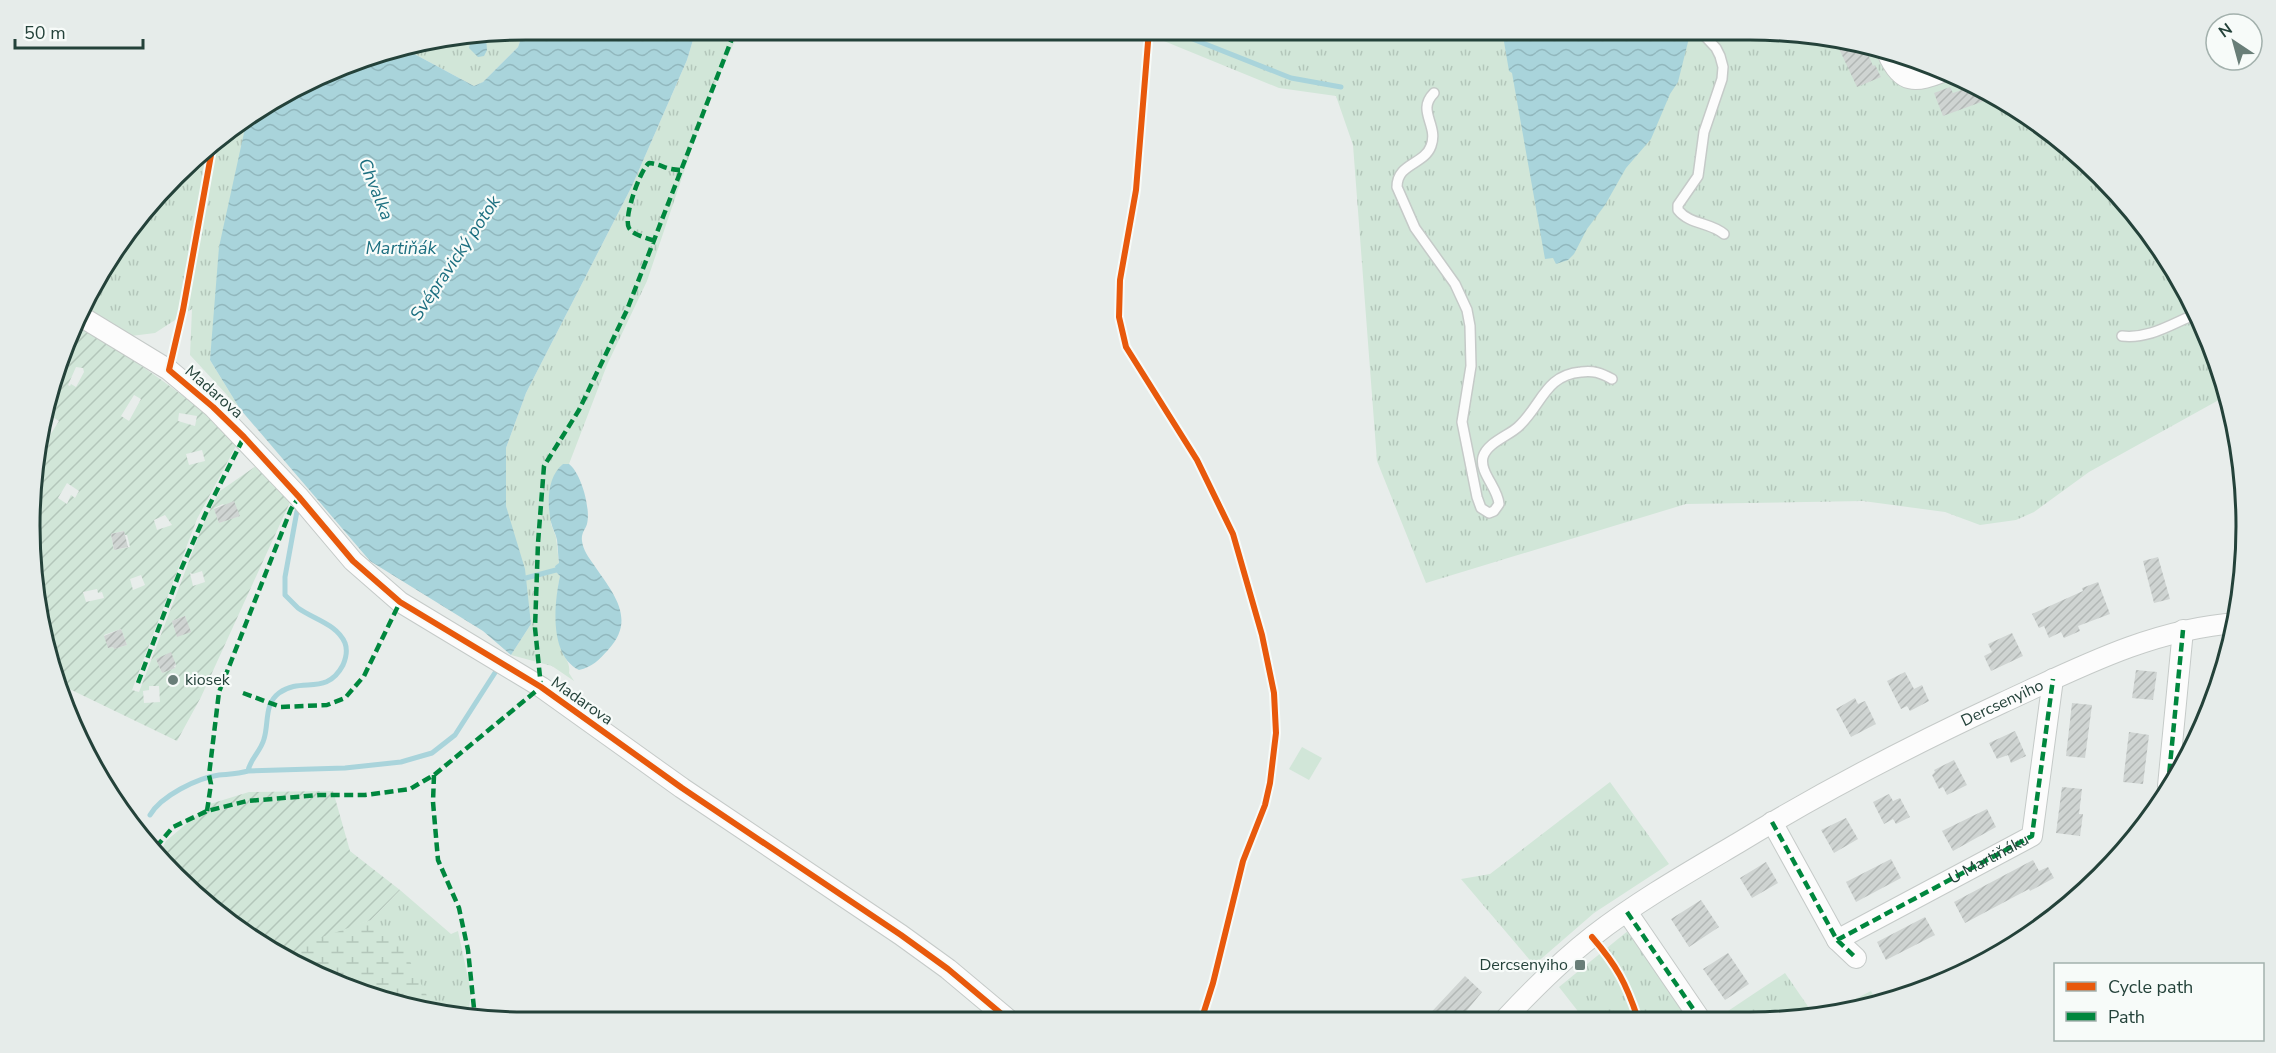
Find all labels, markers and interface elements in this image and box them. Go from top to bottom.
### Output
scale bar [15,12,142,50]
north arrow [2204,12,2264,72]
text: N [2214,18,2237,43]
text: 50 m [24,21,66,45]
water label: Chvalka [353,155,399,223]
water label: Svépravický potok [404,190,506,325]
water label: Martiňák [365,236,438,260]
street label: Madarova [180,360,248,424]
place label: kiosek [185,669,231,691]
street label: Madarova [547,672,617,730]
marker: kiosek [166,673,180,687]
street label: Dercsenyiho [1957,674,2047,732]
street label: U Martiňáku [1945,829,2033,889]
place label: Dercsenyiho [1479,954,1568,976]
marker: Dercsenyiho [1573,958,1587,972]
legend [2054,963,2264,1041]
text: Cycle path [2108,975,2193,999]
text: Path [2108,1005,2145,1029]

